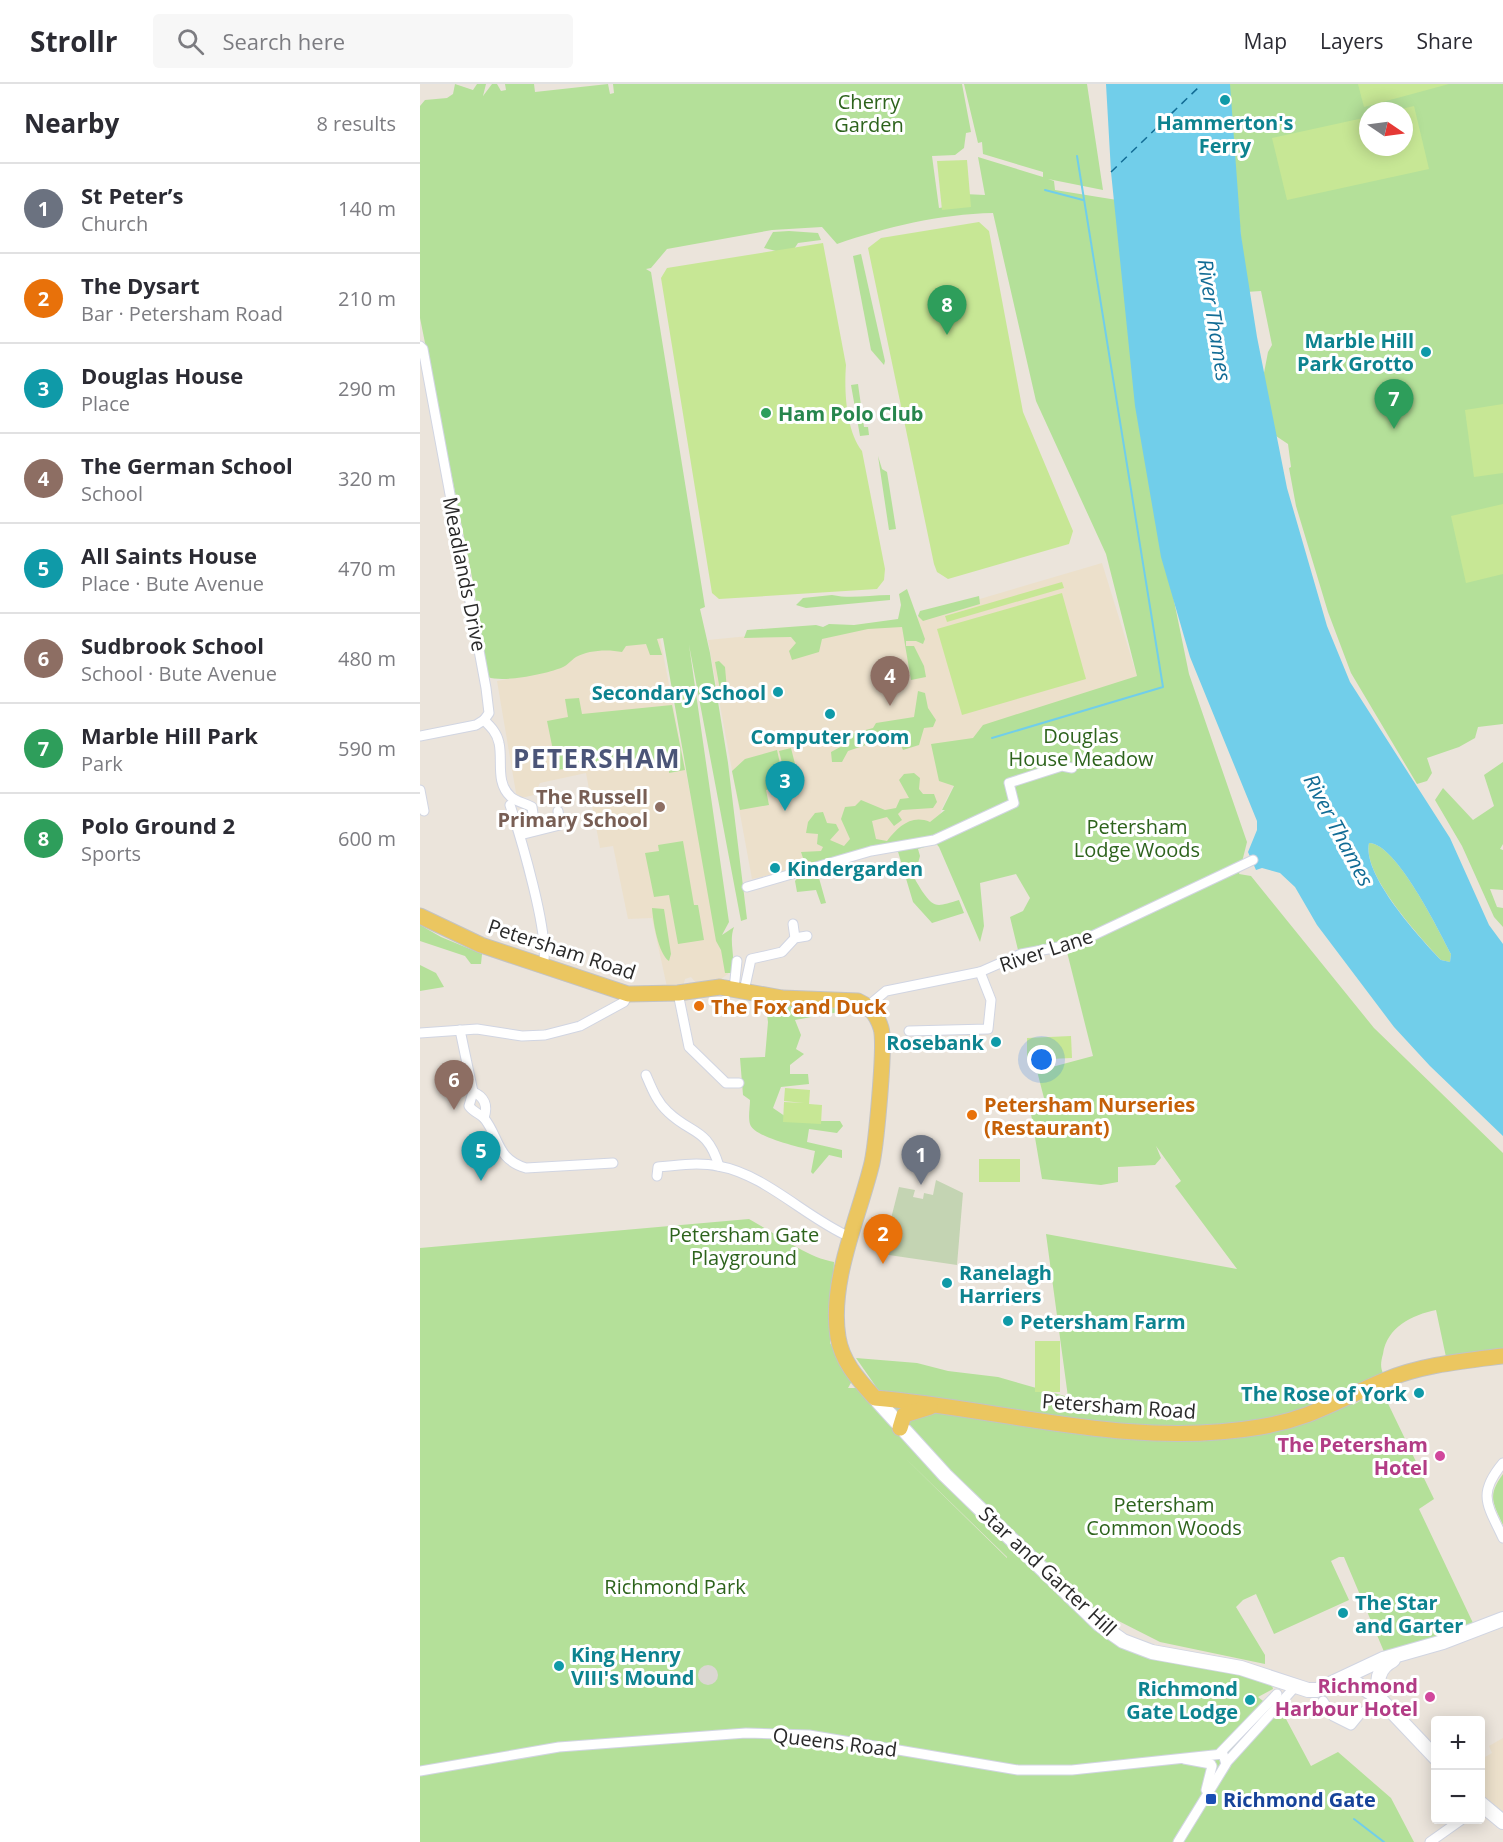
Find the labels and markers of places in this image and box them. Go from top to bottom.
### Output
marker: Hammerton's Ferry [1218,93,1232,107]
place label: Hammerton's Ferry [1156,109,1294,159]
pin: 8 [928,286,966,335]
place label: Marble Hill Park Grotto [1297,327,1414,377]
marker: Marble Hill Park Grotto [1419,345,1433,359]
pin: 7 [1374,380,1414,429]
place label: Ham Polo Club [778,400,924,427]
marker: Ham Polo Club [759,406,773,420]
pin: 4 [870,656,910,706]
place label: Secondary School [592,679,766,706]
marker: Secondary School [771,685,785,699]
marker: Computer room [823,707,837,721]
place label: Computer room [751,723,909,750]
pin: 3 [766,762,805,811]
place label: The Russell Primary School [498,783,648,833]
marker: The Russell Primary School [653,800,667,814]
place label: Kindergarden [787,855,923,882]
marker: Kindergarden [768,861,782,875]
place label: The Fox and Duck [711,993,887,1020]
marker: The Fox and Duck [692,999,706,1013]
place label: Rosebank [886,1029,985,1056]
marker: Rosebank [989,1035,1003,1049]
pin: 6 [435,1060,474,1110]
place label: Petersham Nurseries (Restaurant) [984,1091,1195,1141]
marker: Petersham Nurseries (Restaurant) [965,1108,979,1122]
pin: 5 [462,1132,500,1181]
pin: 1 [902,1136,940,1185]
pin: 2 [864,1214,902,1264]
place label: Ranelagh Harriers [959,1259,1052,1309]
marker: Ranelagh Harriers [940,1276,954,1290]
place label: Petersham Farm [1020,1308,1186,1335]
marker: Petersham Farm [1001,1314,1015,1328]
place label: The Rose of York [1241,1380,1408,1407]
marker: The Rose of York [1412,1386,1426,1400]
place label: The Petersham Hotel [1278,1431,1428,1481]
marker: The Petersham Hotel [1433,1449,1447,1463]
place label: The Star and Garter [1355,1589,1463,1639]
marker: The Star and Garter [1336,1606,1350,1620]
place label: King Henry VIII's Mound [571,1641,695,1691]
marker: King Henry VIII's Mound [552,1659,566,1673]
place label: Richmond Harbour Hotel [1275,1672,1418,1722]
place label: Richmond Gate Lodge [1126,1675,1238,1725]
marker: Richmond Harbour Hotel [1423,1690,1437,1704]
marker: Richmond Gate Lodge [1243,1693,1257,1707]
place label: Richmond Gate [1223,1786,1376,1813]
marker: Richmond Gate [1204,1792,1218,1806]

